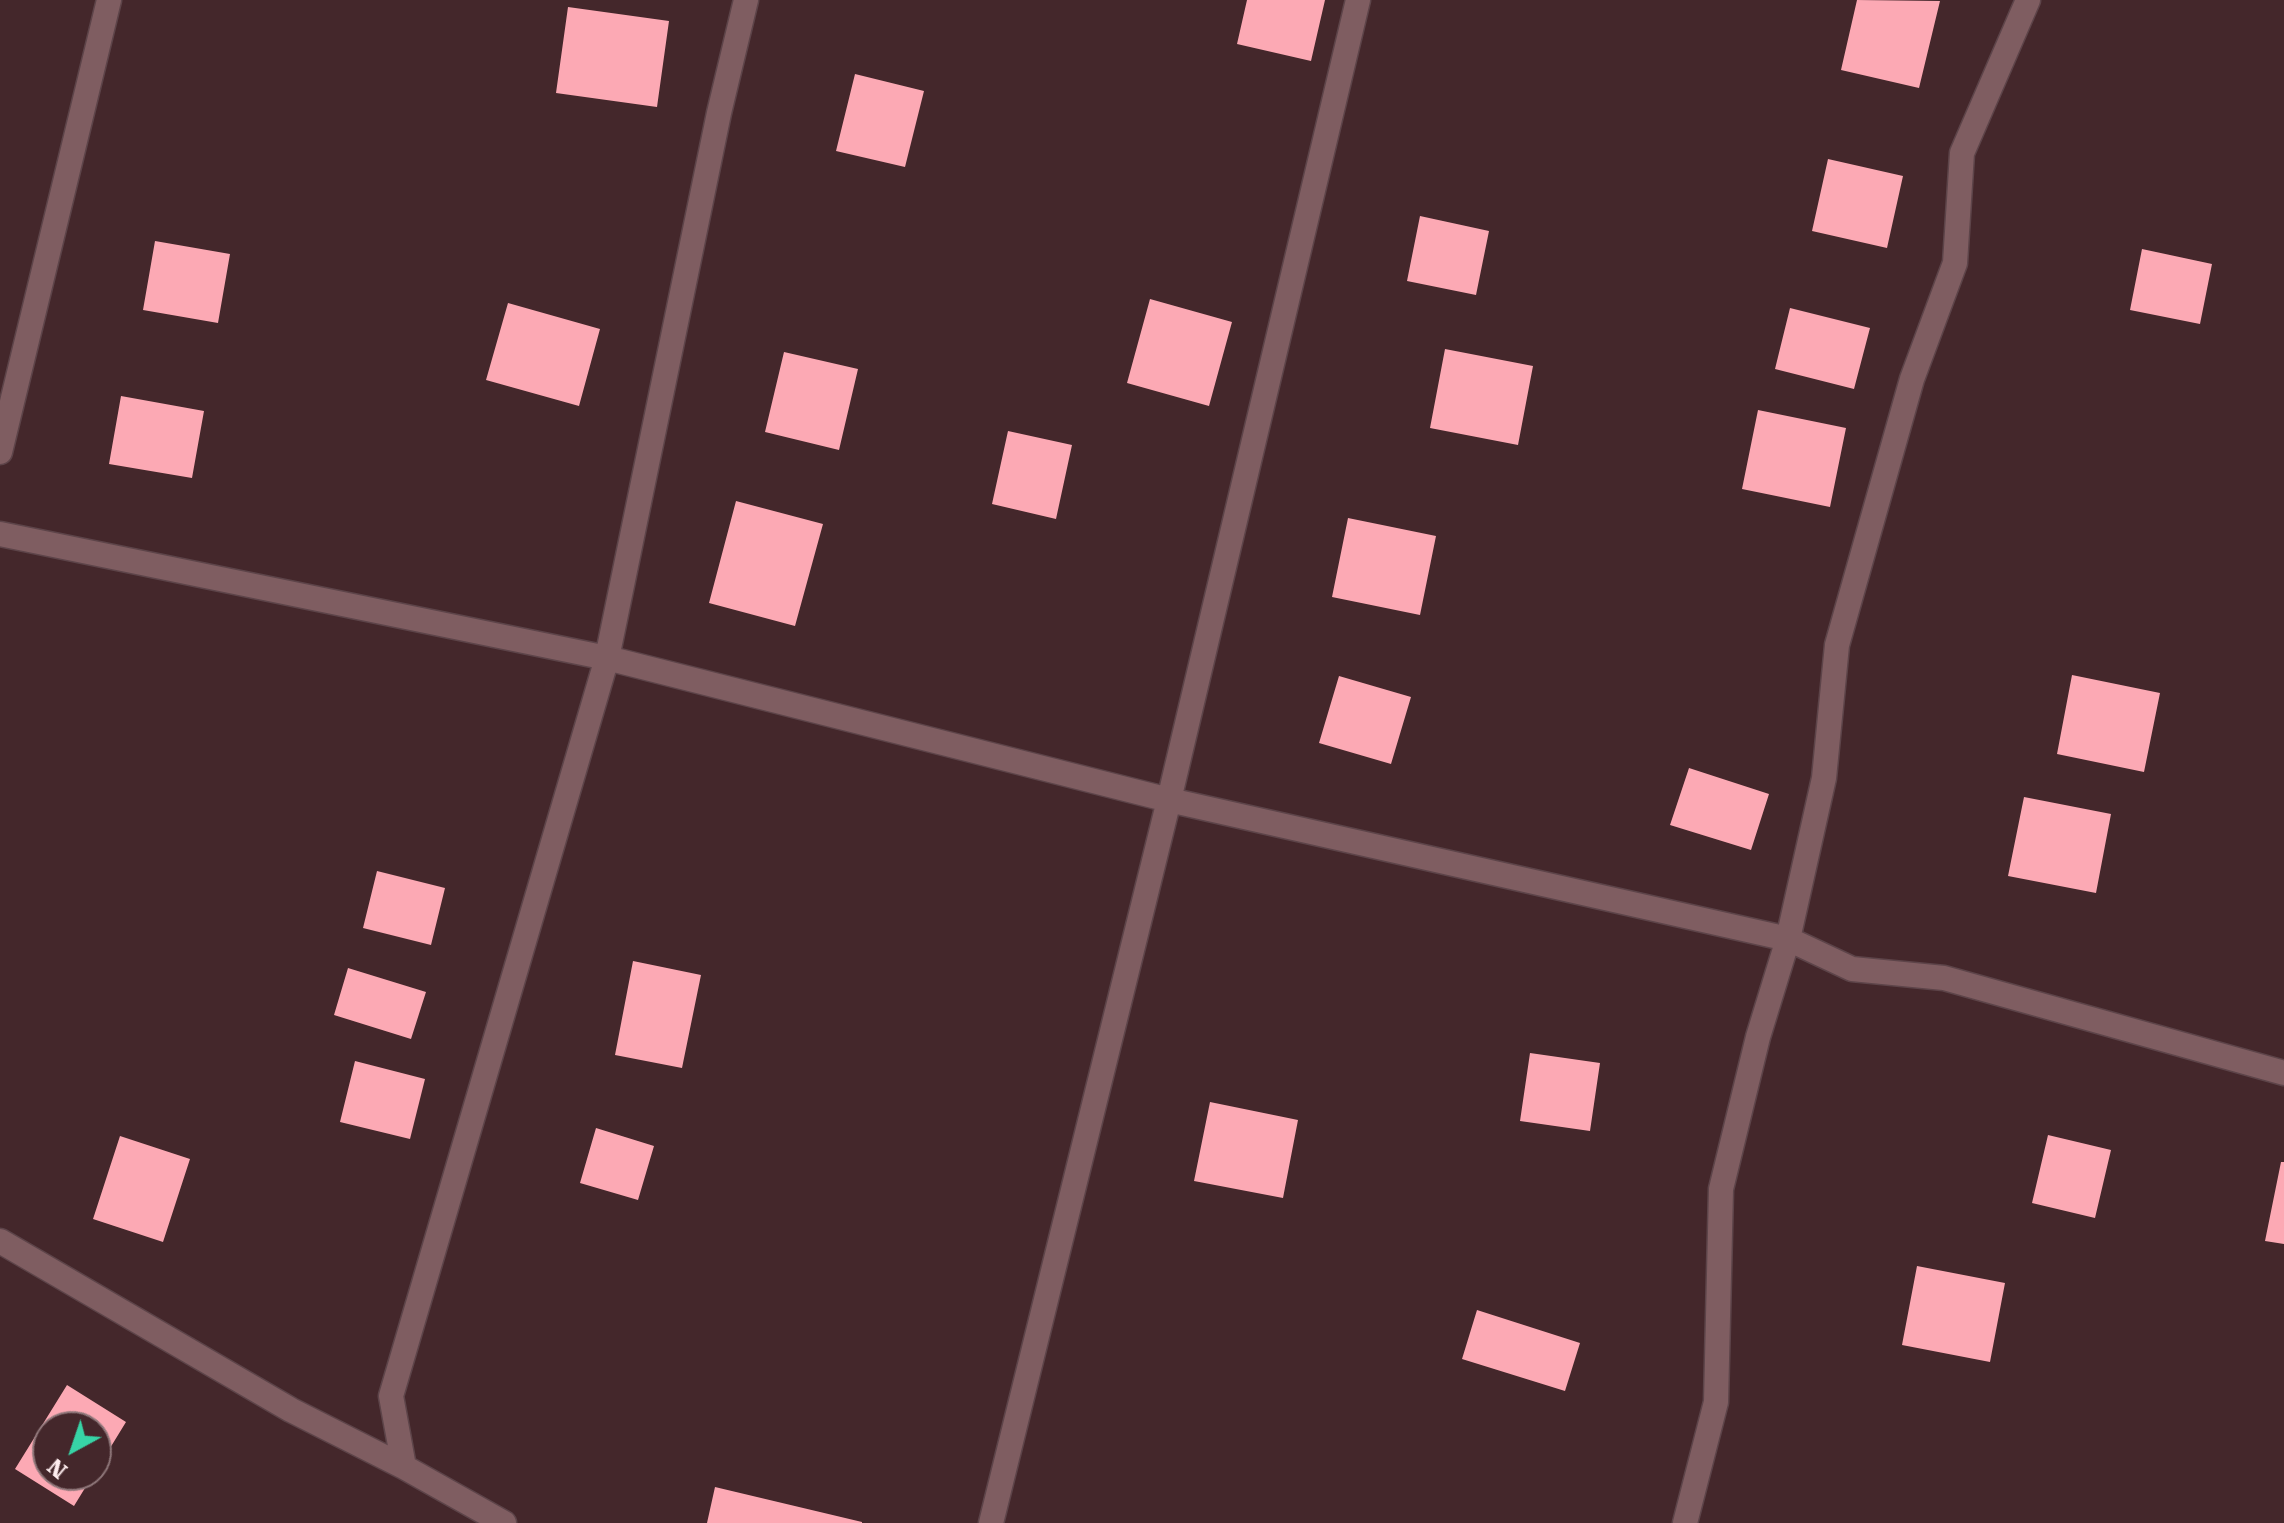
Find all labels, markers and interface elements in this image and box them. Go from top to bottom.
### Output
north arrow [32,1411,112,1491]
text: N [43,1453,72,1483]

